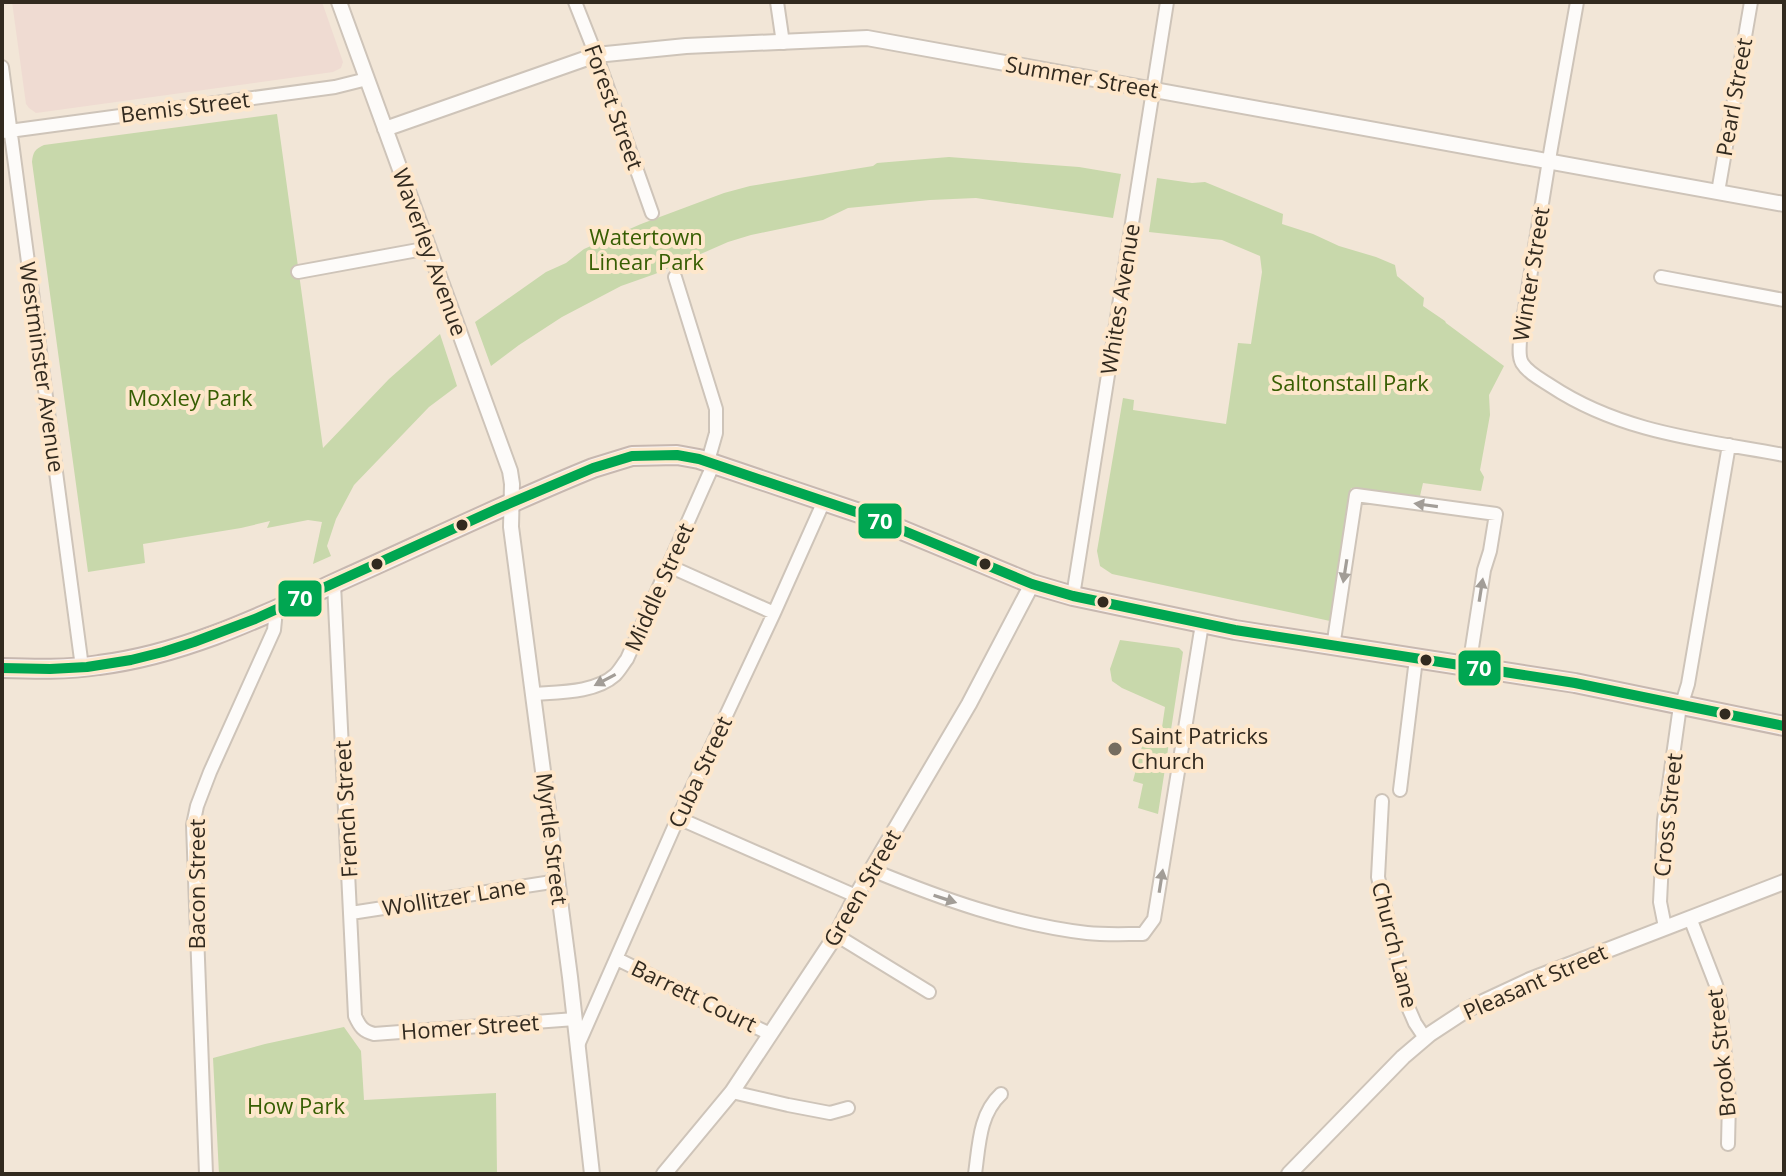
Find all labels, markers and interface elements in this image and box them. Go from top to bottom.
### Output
street label: Pearl Street [1708,35,1758,158]
street label: Forest Street [578,40,652,174]
street label: Summer Street [1003,48,1161,104]
street label: Bemis Street [118,83,251,129]
street label: Waverley Avenue [387,164,475,340]
street label: Winter Street [1505,204,1555,343]
park label: Watertown Linear Park [588,221,704,276]
street label: Whites Avenue [1092,221,1146,376]
street label: Westminster Avenue [13,260,73,474]
park label: Saltonstall Park [1271,367,1429,397]
park label: Moxley Park [127,382,253,412]
one-way arrow [1413,498,1438,511]
line badge: 70 [857,502,903,540]
text: 70 [867,505,893,535]
unlabelled marker [454,517,470,533]
street label: Middle Street [616,518,700,655]
unlabelled marker [369,556,385,572]
unlabelled marker [977,556,993,572]
one-way arrow [1338,559,1350,584]
one-way arrow [1475,577,1488,602]
line badge: 70 [277,579,323,618]
text: 70 [287,582,313,612]
unlabelled marker [1095,594,1111,610]
line badge: 70 [1457,649,1502,687]
unlabelled marker [1418,652,1434,668]
text: 70 [1466,652,1492,682]
one-way arrow [594,672,616,686]
unlabelled marker [1717,706,1733,722]
street label: Cuba Street [660,711,738,832]
place label: Saint Patricks Church [1131,720,1268,775]
street label: French Street [326,740,364,878]
marker: Saint Patricks Church [1106,740,1124,758]
street label: Cross Street [1646,751,1688,878]
street label: Myrtle Street [530,771,576,907]
street label: Bacon Street [181,818,211,949]
street label: Green Street [816,823,907,951]
one-way arrow [1155,868,1167,893]
street label: Wollitzer Lane [380,870,528,922]
street label: Church Lane [1366,878,1426,1011]
one-way arrow [933,893,957,906]
street label: Pleasant Street [1458,936,1611,1026]
street label: Barrett Court [627,952,762,1038]
street label: Brook Street [1698,988,1742,1119]
street label: Homer Street [400,1006,540,1046]
park label: How Park [247,1090,346,1120]

